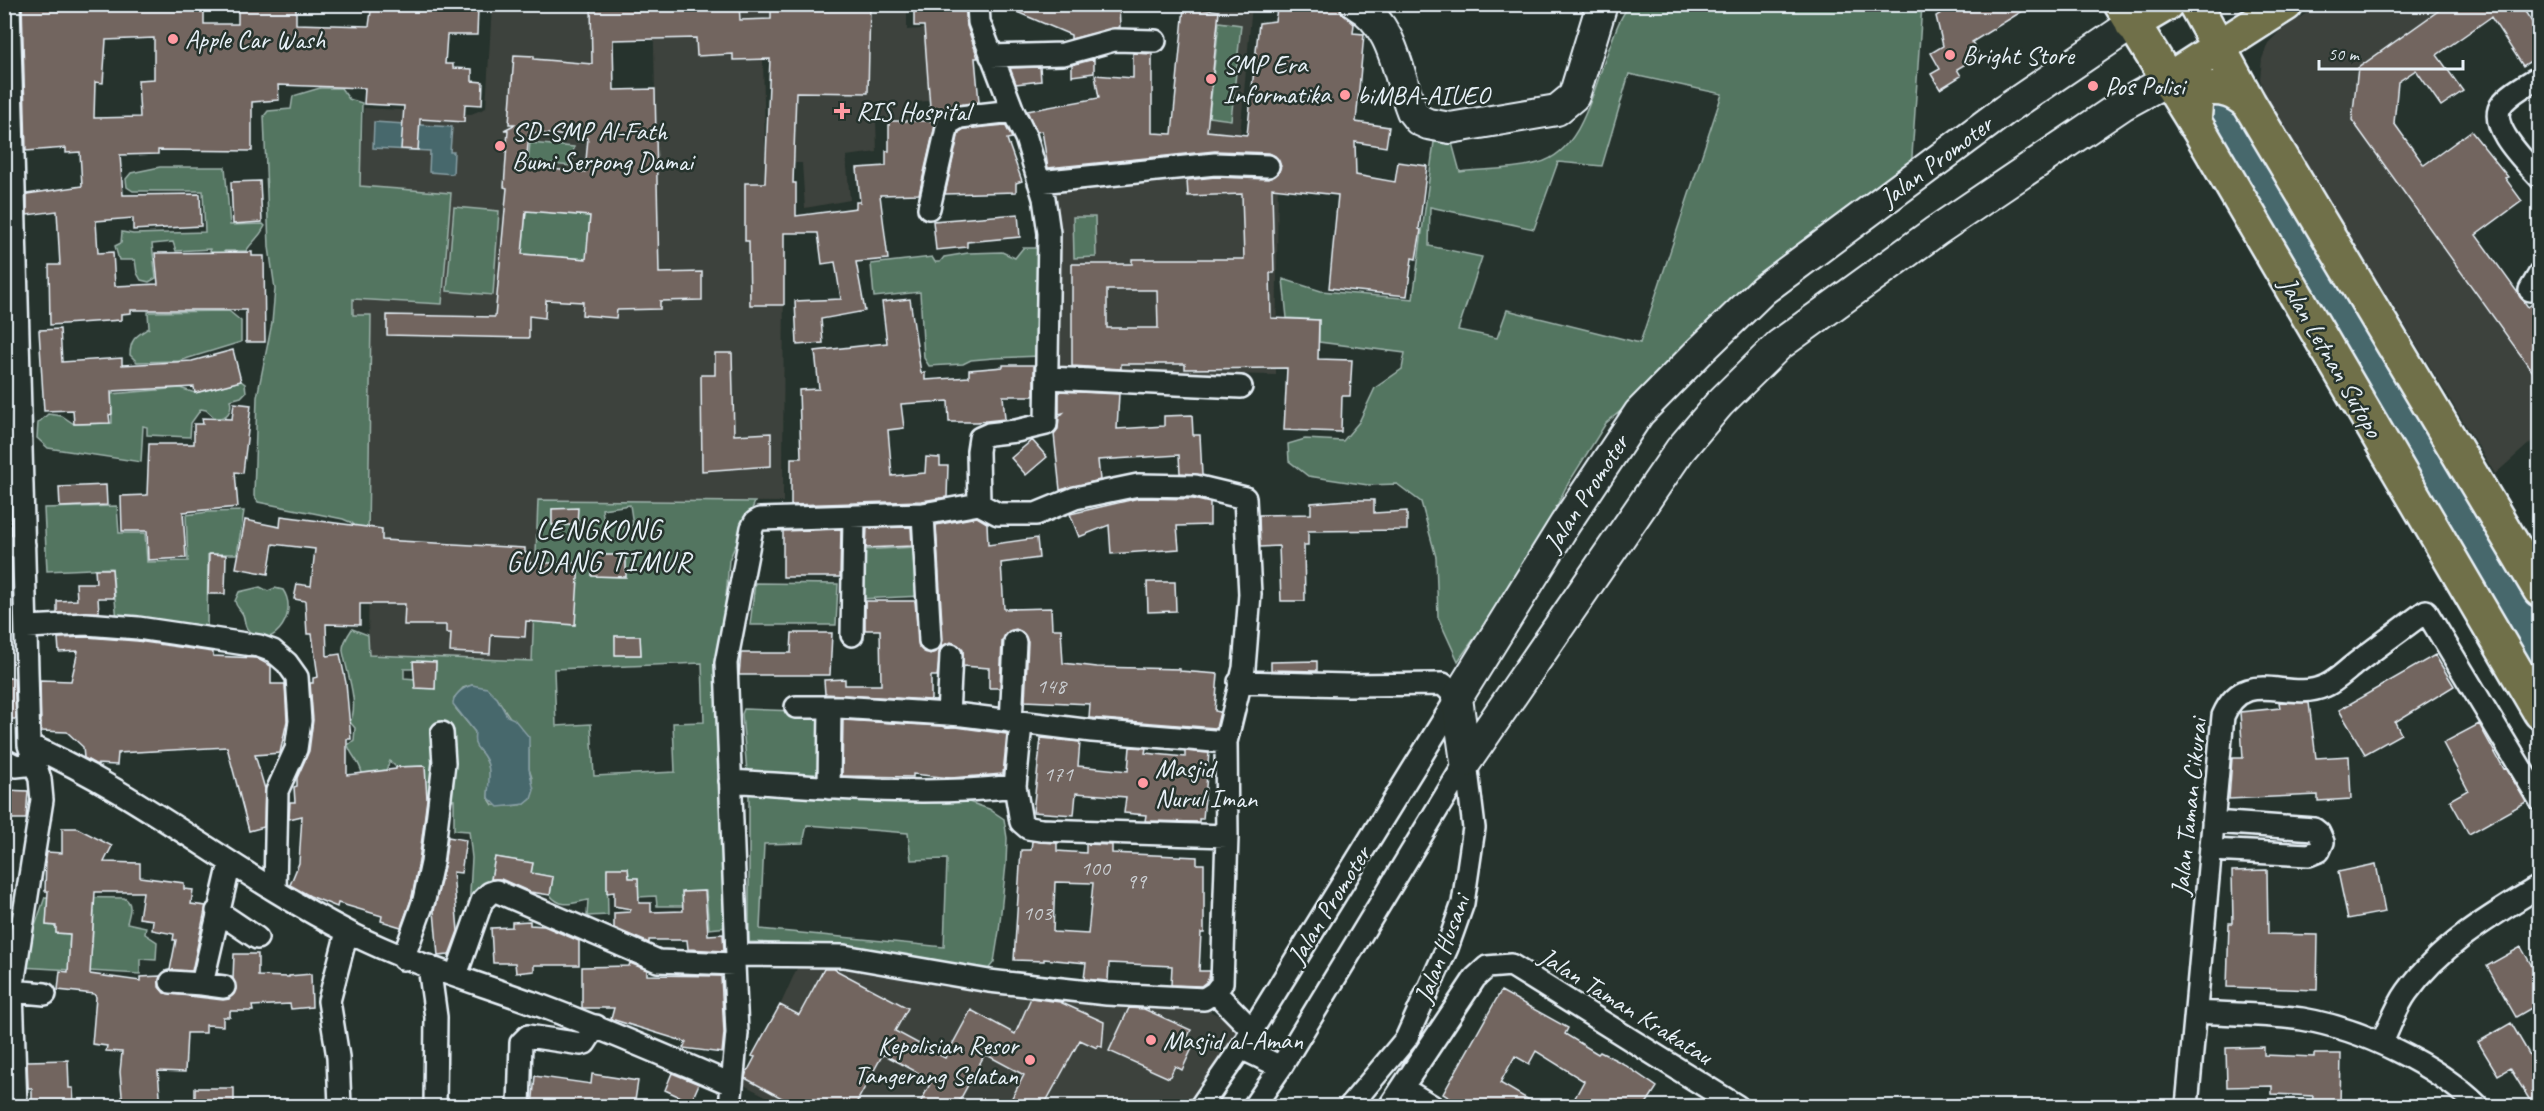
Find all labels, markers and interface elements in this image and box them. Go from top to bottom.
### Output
place label: Apple Car Wash [185,23,326,56]
marker: Apple Car Wash [166,32,180,46]
scale bar [2319,33,2463,71]
place label: Bright Store [1962,39,2076,72]
text: 50 m [2328,43,2361,65]
place label: SMP Era Informatika [1223,48,1332,111]
marker: Bright Store [1943,48,1957,62]
place label: Pos Polisi [2105,70,2188,103]
marker: SMP Era Informatika [1204,72,1218,86]
place label: biMBA-AIUEO [1357,79,1492,112]
marker: Pos Polisi [2086,79,2100,93]
marker: biMBA-AIUEO [1338,88,1352,102]
place label: RIS Hospital [856,95,975,128]
marker: RIS Hospital [833,102,851,120]
street label: Jalan Promoter [1871,106,2001,215]
place label: SD-SMP Al-Fath Bumi Serpong Damai [512,115,696,178]
marker: SD-SMP Al-Fath Bumi Serpong Damai [493,139,507,153]
street label: Jalan Letnan Sutopo [2271,269,2391,445]
street label: Jalan Promoter [1535,426,1638,559]
district label: LENGKONG GUDANG TIMUR [506,512,693,579]
house number: 148 [1036,672,1068,700]
street label: Jalan Taman Cikurai [2163,714,2215,899]
place label: Masjid Nurul Iman [1155,752,1258,815]
house number: 171 [1043,760,1074,788]
marker: Masjid Nurul Iman [1136,776,1150,790]
street label: Jalan Promoter [1279,838,1380,972]
house number: 100 [1080,854,1112,882]
house number: 99 [1126,867,1148,895]
street label: Jalan Husani [1406,887,1479,1010]
house number: 103 [1022,899,1054,927]
street label: Jalan Taman Krakatau [1532,938,1721,1074]
place label: Masjid al-Aman [1163,1024,1303,1057]
place label: Kepolisian Resor Tangerang Selatan [854,1029,1021,1092]
marker: Masjid al-Aman [1144,1033,1158,1047]
marker: Kepolisian Resor Tangerang Selatan [1023,1053,1037,1067]

